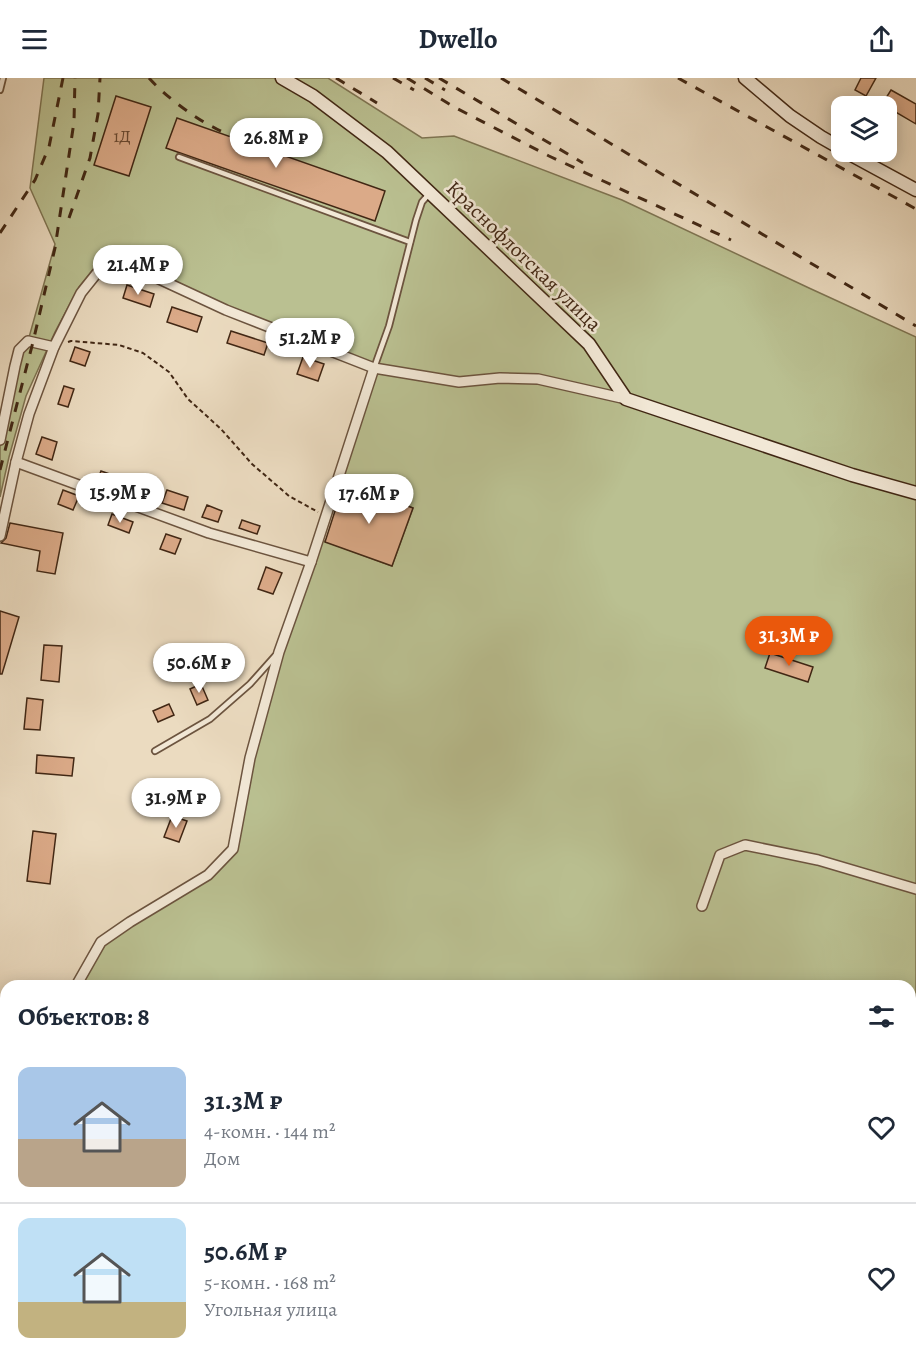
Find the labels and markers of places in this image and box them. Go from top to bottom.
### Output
pin: 26.8M ₽ [221,118,331,169]
pin: 21.4M ₽ [83,245,193,296]
pin: 51.2M ₽ [255,318,365,369]
pin: 15.9M ₽ [65,473,175,524]
pin: 17.6M ₽ [314,474,424,525]
pin: 31.3M ₽ [734,616,844,667]
pin: 50.6M ₽ [144,643,254,694]
pin: 31.9M ₽ [121,778,231,829]

